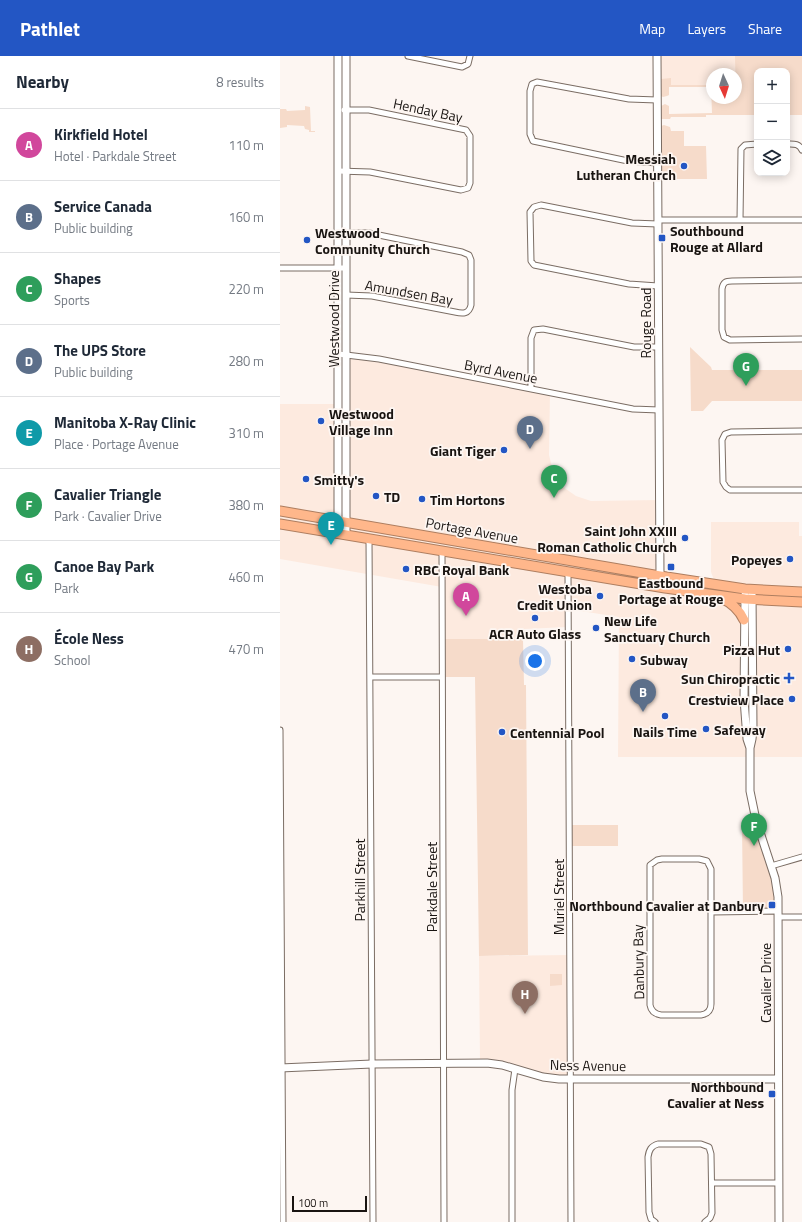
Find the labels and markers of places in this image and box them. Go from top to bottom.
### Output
place label: Messiah Lutheran Church [576,148,676,185]
marker: Messiah Lutheran Church [679,161,689,171]
place label: Southbound Rouge at Allard [670,220,763,257]
place label: Westwood Community Church [315,222,430,259]
marker: Southbound Rouge at Allard [657,233,667,243]
marker: Westwood Community Church [302,235,312,245]
pin: G [733,353,759,386]
place label: Westwood Village Inn [329,403,394,440]
marker: Westwood Village Inn [316,416,326,426]
pin: D [517,416,543,449]
place label: Giant Tiger [430,440,496,461]
marker: Giant Tiger [499,445,509,455]
pin: C [541,465,567,498]
place label: Smitty's [314,469,365,490]
marker: Smitty's [301,474,311,484]
place label: TD [384,486,400,507]
place label: Tim Hortons [430,489,505,510]
marker: TD [371,491,381,501]
marker: Tim Hortons [417,494,427,504]
pin: E [318,512,344,545]
place label: Saint John XXIII Roman Catholic Church [537,520,677,557]
marker: Saint John XXIII Roman Catholic Church [680,533,690,543]
place label: Popeyes [731,549,782,570]
marker: Popeyes [785,554,795,564]
place label: RBC Royal Bank [414,559,510,580]
marker: Eastbound Portage at Rouge [666,562,676,572]
marker: RBC Royal Bank [401,564,411,574]
place label: Eastbound Portage at Rouge [619,572,723,609]
place label: Westoba Credit Union [517,578,592,615]
pin: A [453,583,479,616]
marker: Westoba Credit Union [595,591,605,601]
place label: New Life Sanctuary Church [604,610,710,647]
marker: ACR Auto Glass [530,613,540,623]
place label: ACR Auto Glass [489,623,581,644]
marker: New Life Sanctuary Church [591,623,601,633]
place label: Pizza Hut [723,639,780,660]
marker: Pizza Hut [783,644,793,654]
place label: Subway [640,649,688,670]
marker: Subway [627,654,637,664]
place label: Sun Chiropractic [681,668,780,689]
marker: Sun Chiropractic [783,672,795,684]
pin: B [630,679,656,712]
place label: Crestview Place [688,689,784,710]
marker: Crestview Place [787,694,797,704]
marker: Nails Time [660,711,670,721]
place label: Safeway [714,719,766,740]
place label: Nails Time [633,721,697,742]
place label: Centennial Pool [510,722,605,743]
marker: Safeway [701,724,711,734]
marker: Centennial Pool [497,727,507,737]
pin: F [741,813,767,846]
place label: Northbound Cavalier at Danbury [569,895,764,916]
marker: Northbound Cavalier at Danbury [767,900,777,910]
pin: H [512,981,538,1014]
place label: Northbound Cavalier at Ness [667,1076,764,1113]
marker: Northbound Cavalier at Ness [767,1089,777,1099]

